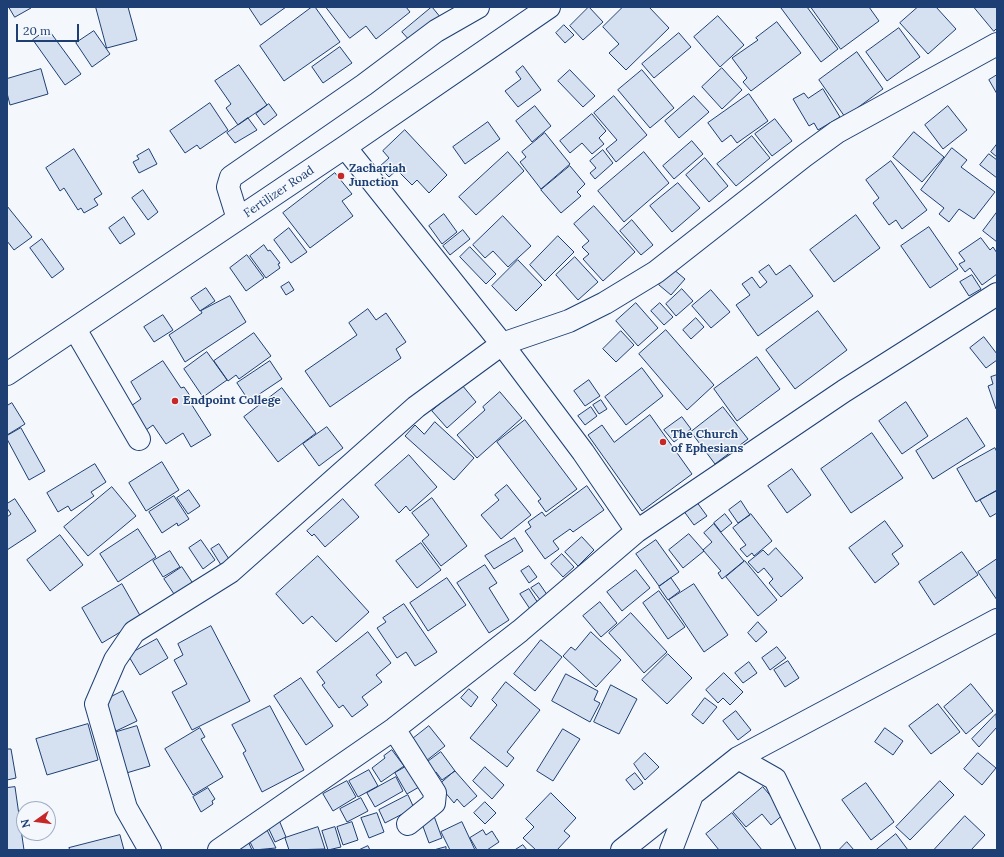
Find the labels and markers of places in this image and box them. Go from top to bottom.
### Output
place label: Zachariah Junction [349,162,406,190]
marker: Zachariah Junction [336,171,346,181]
place label: Endpoint College [183,394,281,408]
marker: Endpoint College [170,396,180,406]
place label: The Church of Ephesians [671,428,743,456]
marker: The Church of Ephesians [658,437,668,447]

